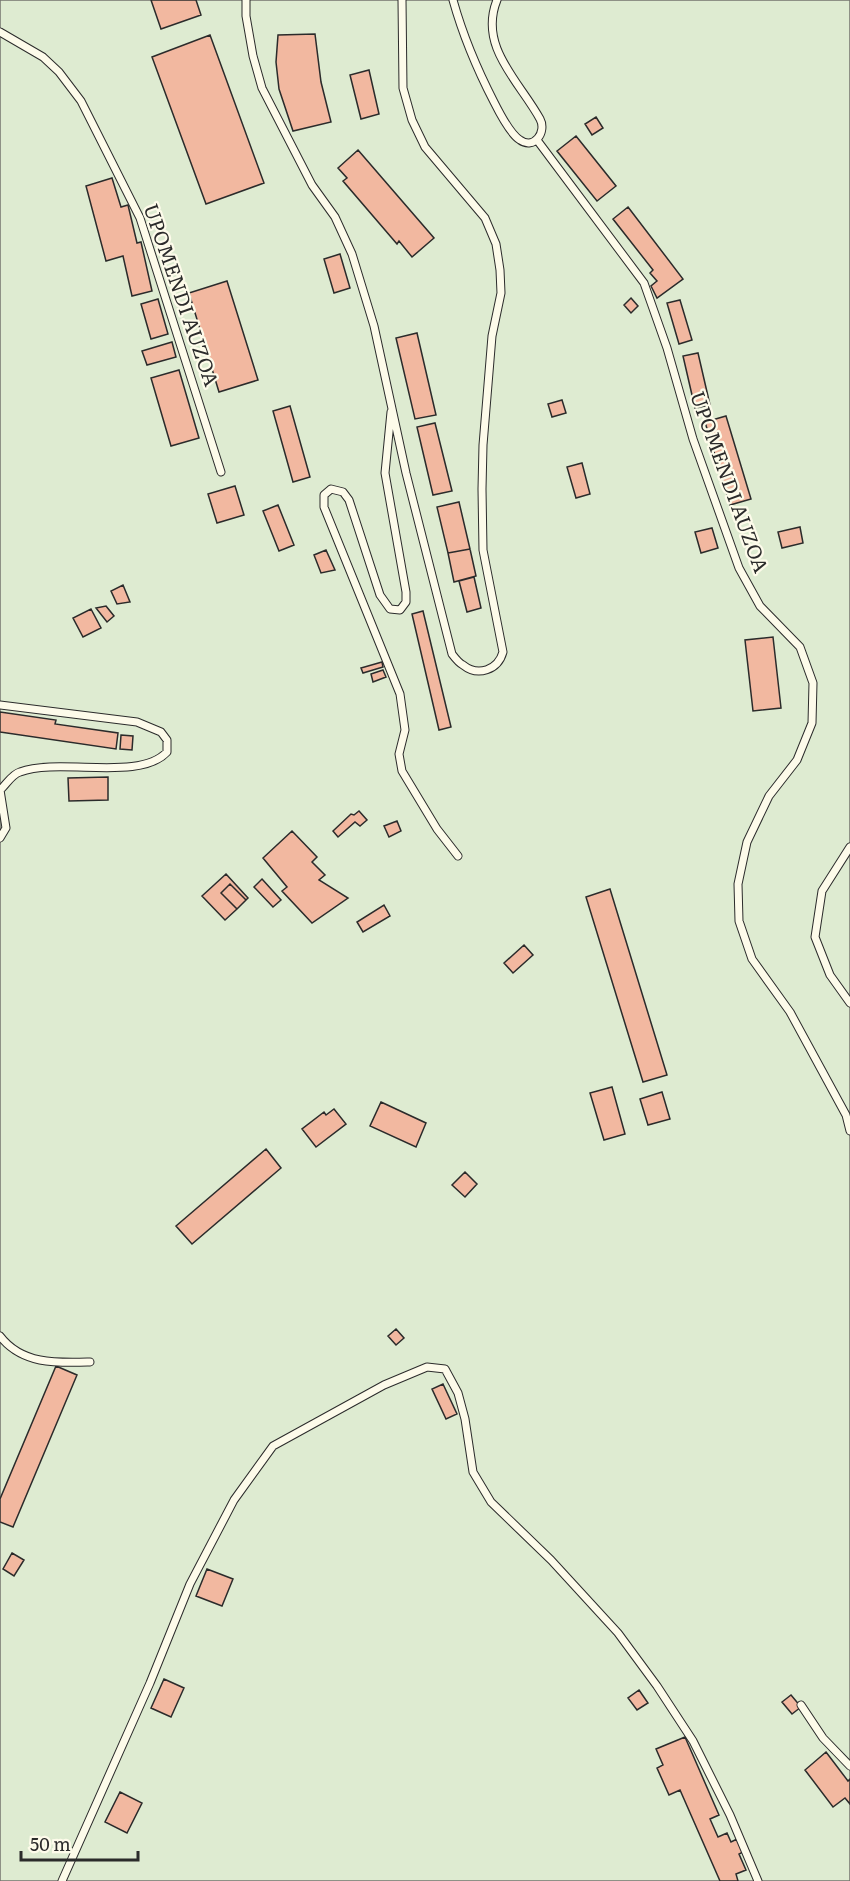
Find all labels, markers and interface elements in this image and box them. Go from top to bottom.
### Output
street label: UPOMENDI AUZOA [138,199,228,390]
street label: UPOMENDI AUZOA [684,386,778,577]
scale bar [21,1824,138,1862]
text: 50 m [30,1830,71,1857]

